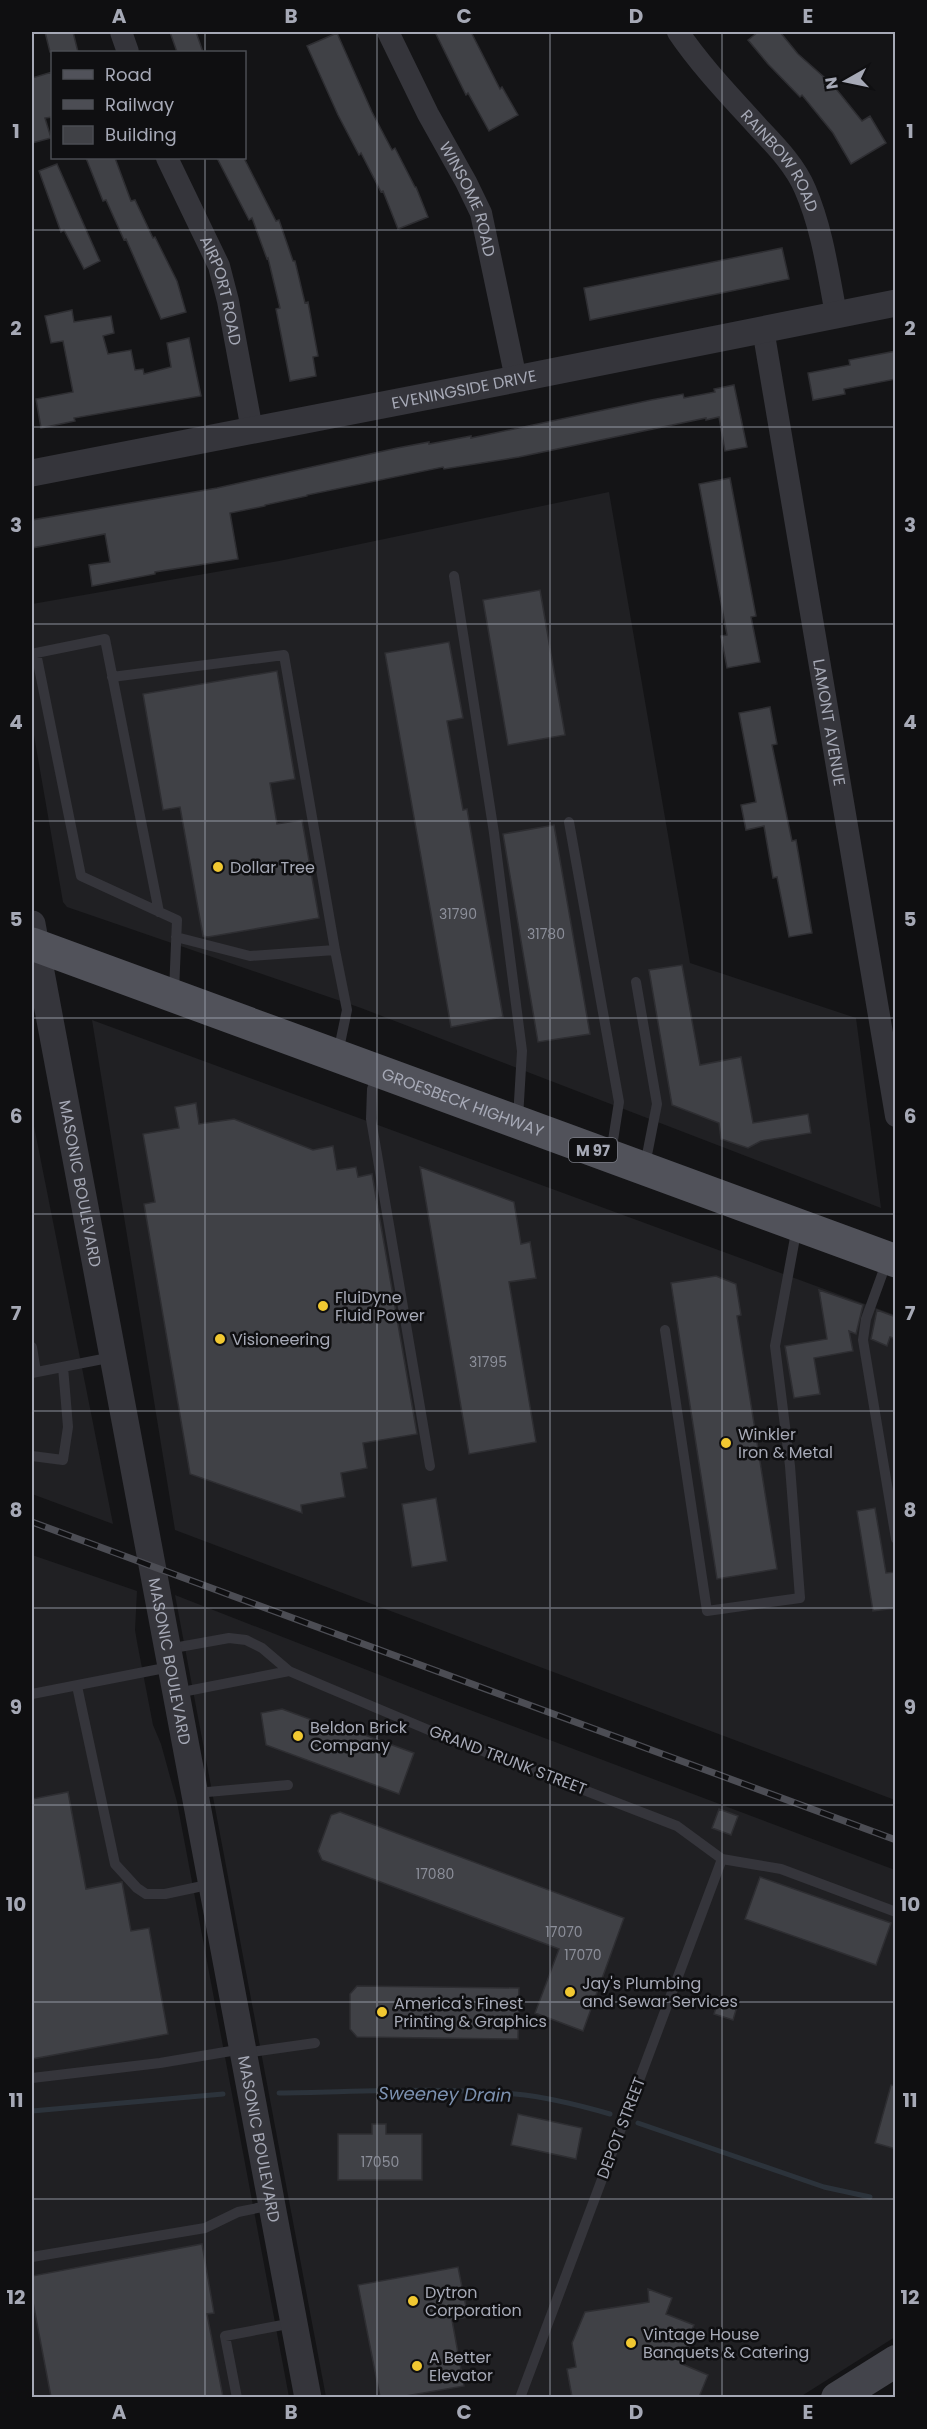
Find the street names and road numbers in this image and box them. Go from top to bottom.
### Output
street label: RAINBOW ROAD [736,104,824,215]
street label: WINSOME ROAD [434,137,501,259]
street label: AIRPORT ROAD [195,232,247,347]
street label: EVENINGSIDE DRIVE [389,364,538,414]
street label: LAMONT AVENUE [807,657,852,788]
street label: GROESBECK HIGHWAY [379,1062,548,1143]
street label: MASONIC BOULEVARD [54,1098,107,1269]
road number: M 97 [569,1138,617,1162]
street label: MASONIC BOULEVARD [143,1576,197,1747]
street label: GRAND TRUNK STREET [426,1719,590,1801]
street label: MASONIC BOULEVARD [233,2054,286,2224]
street label: DEPOT STREET [591,2074,651,2182]

